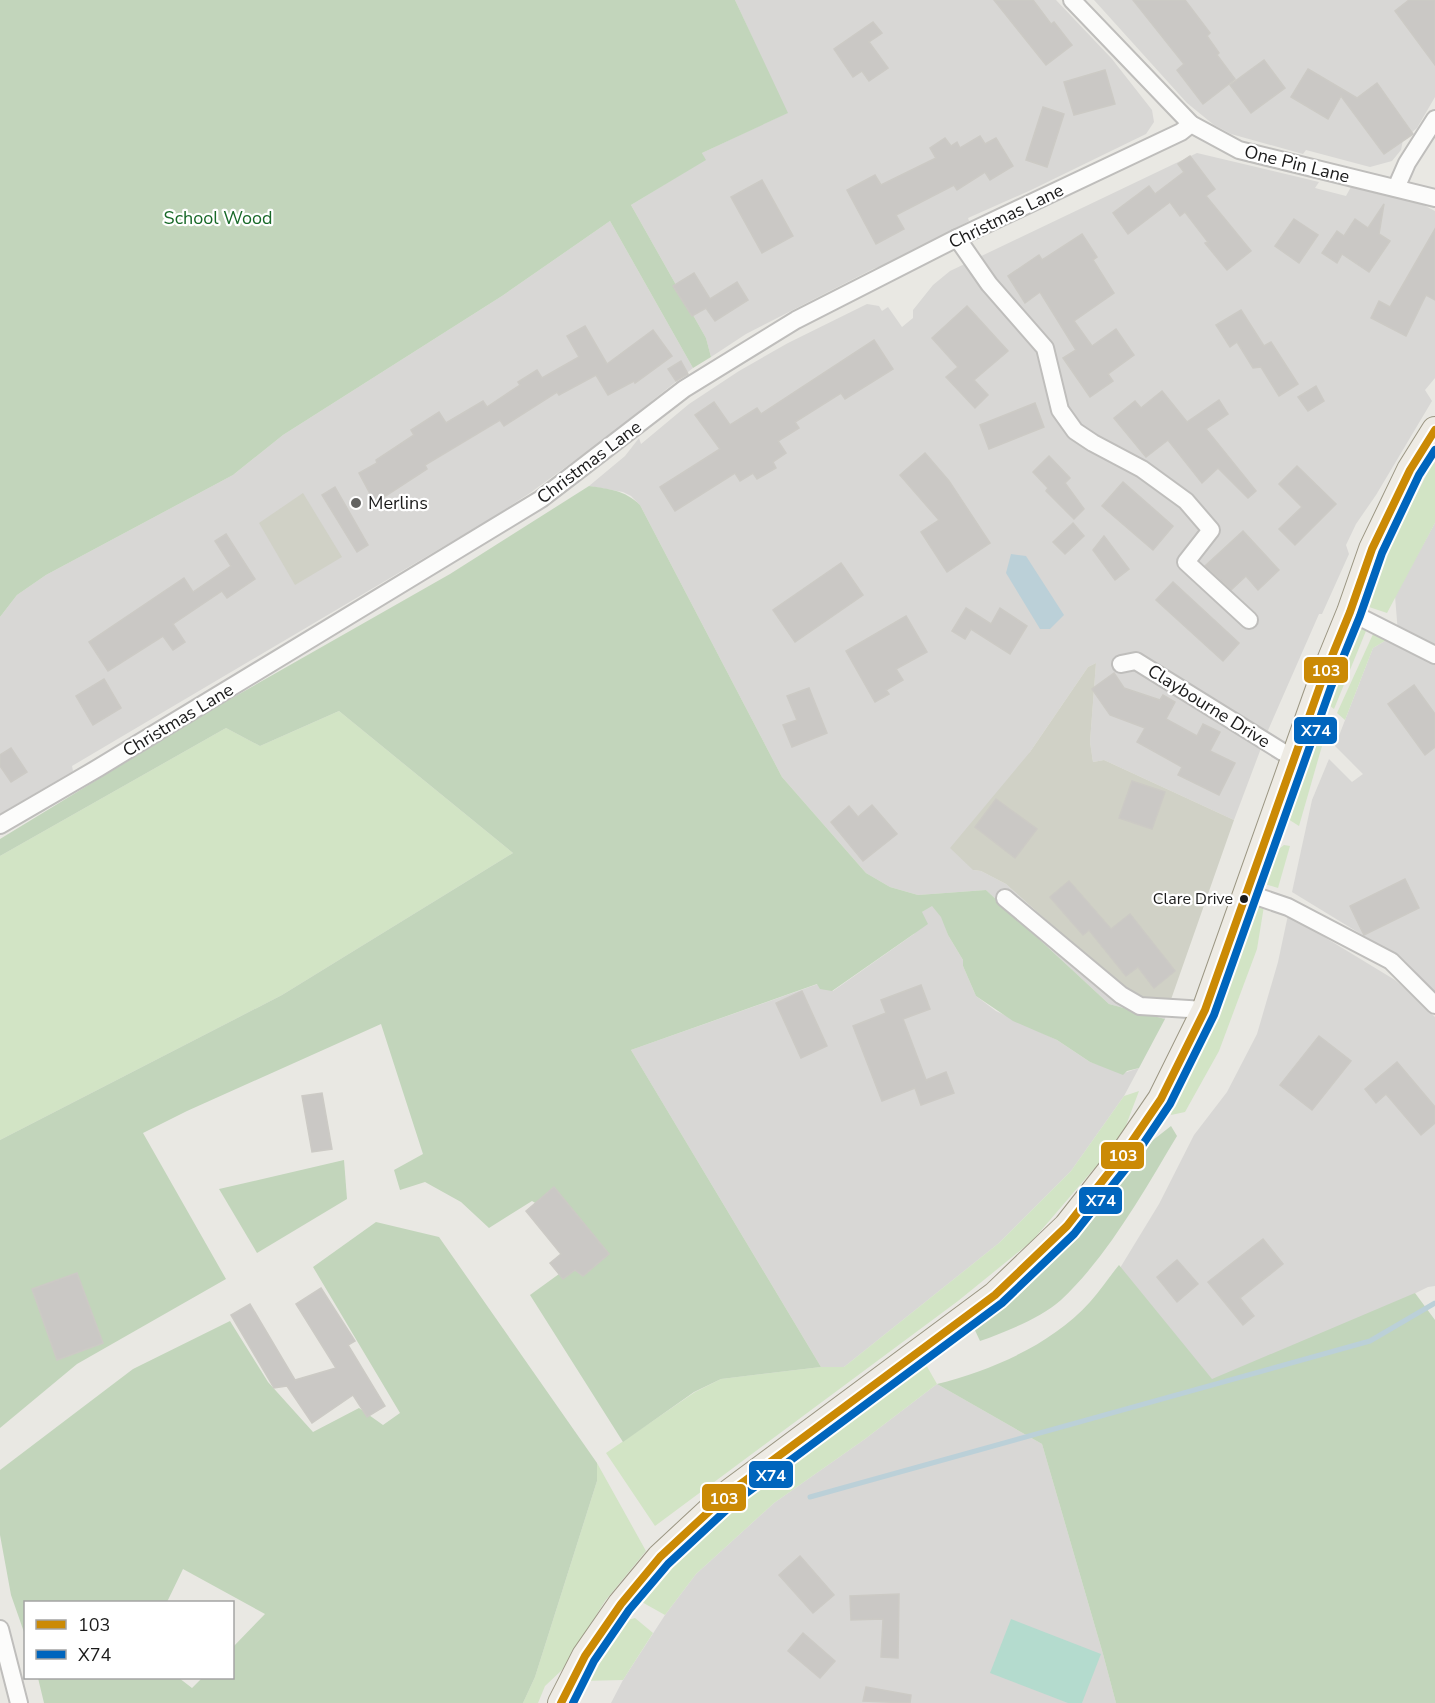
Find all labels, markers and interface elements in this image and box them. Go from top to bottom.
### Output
street label: One Pin Lane [1242,139,1352,189]
street label: Christmas Lane [944,178,1068,254]
park label: School Wood [164,206,272,230]
street label: Christmas Lane [532,415,646,509]
place label: Merlins [368,491,428,515]
marker: Merlins [349,496,363,510]
line badge: 103 [1303,656,1349,684]
street label: Claybourne Drive [1143,659,1275,753]
text: 103 [1312,660,1340,682]
street label: Christmas Lane [118,677,238,763]
line badge: X74 [1293,716,1338,745]
text: X74 [1300,720,1331,742]
place label: Clare Drive [1153,888,1233,910]
marker: Clare Drive [1238,893,1250,905]
line badge: 103 [1100,1141,1145,1170]
text: 103 [1109,1145,1137,1167]
line badge: X74 [1078,1186,1123,1215]
text: X74 [1085,1190,1116,1212]
line badge: X74 [748,1460,794,1489]
text: X74 [755,1465,786,1487]
line badge: 103 [701,1483,747,1512]
text: 103 [710,1488,738,1510]
legend [24,1601,234,1679]
text: 103 [78,1613,110,1637]
text: X74 [78,1643,111,1667]

